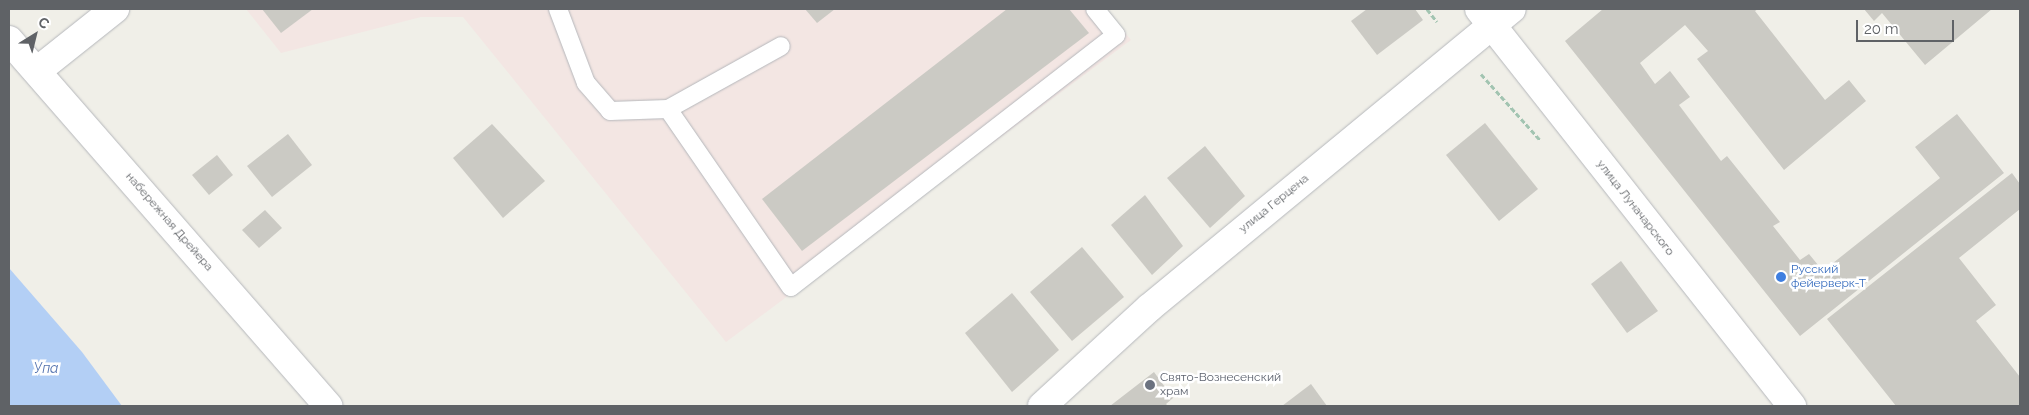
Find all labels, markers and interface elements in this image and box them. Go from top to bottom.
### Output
north arrow [10,10,60,60]
scale bar [1859,10,1956,42]
text: С [35,14,52,32]
text: 20 m [1864,20,1899,38]
street label: улица Луначарского [1593,157,1677,259]
street label: набережная Дрейера [122,170,216,274]
street label: улица Герцена [1236,172,1312,236]
place label: Русский фейерверк-Т [1791,263,1866,291]
marker: Русский фейерверк-Т [1775,271,1787,283]
water label: Упа [34,360,58,376]
place label: Свято-Вознесенский храм [1160,371,1281,399]
marker: Свято-Вознесенский храм [1144,379,1156,391]

